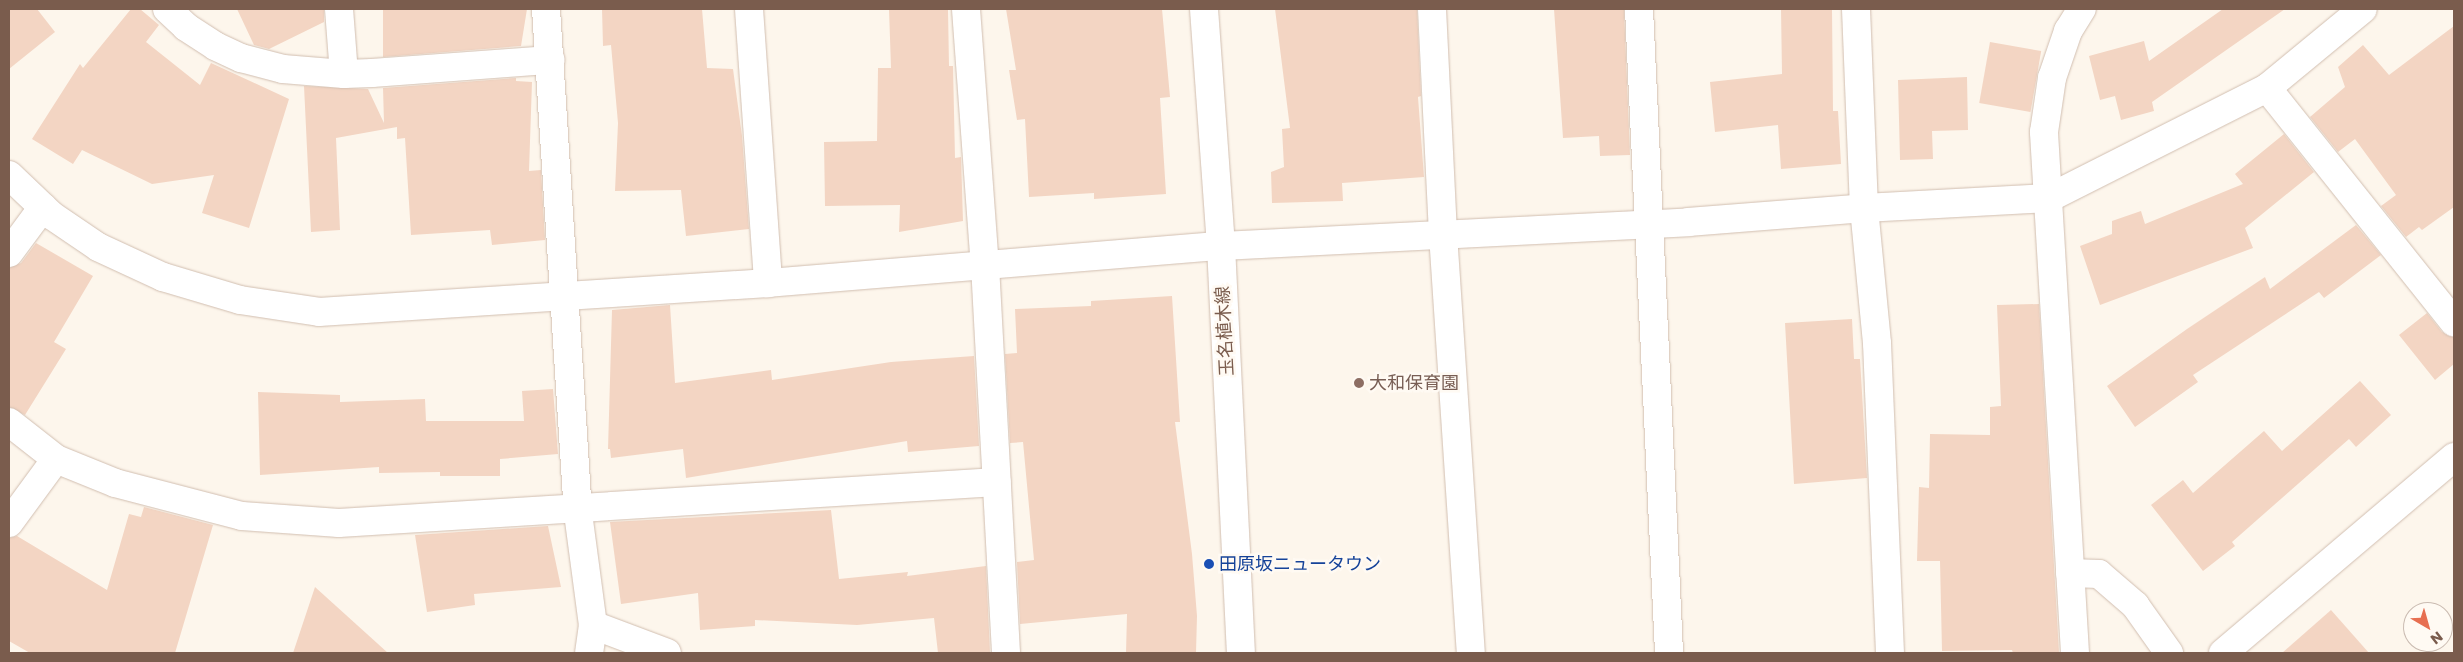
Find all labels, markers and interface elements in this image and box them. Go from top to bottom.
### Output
street label: 玉名植木線 [1212,285,1238,377]
place label: 大和保育園 [1369,372,1459,394]
marker: 大和保育園 [1353,377,1365,389]
place label: 田原坂ニュータウン [1219,553,1381,575]
marker: 田原坂ニュータウン [1203,558,1215,570]
north arrow [2403,602,2453,652]
text: N [2426,627,2447,649]

